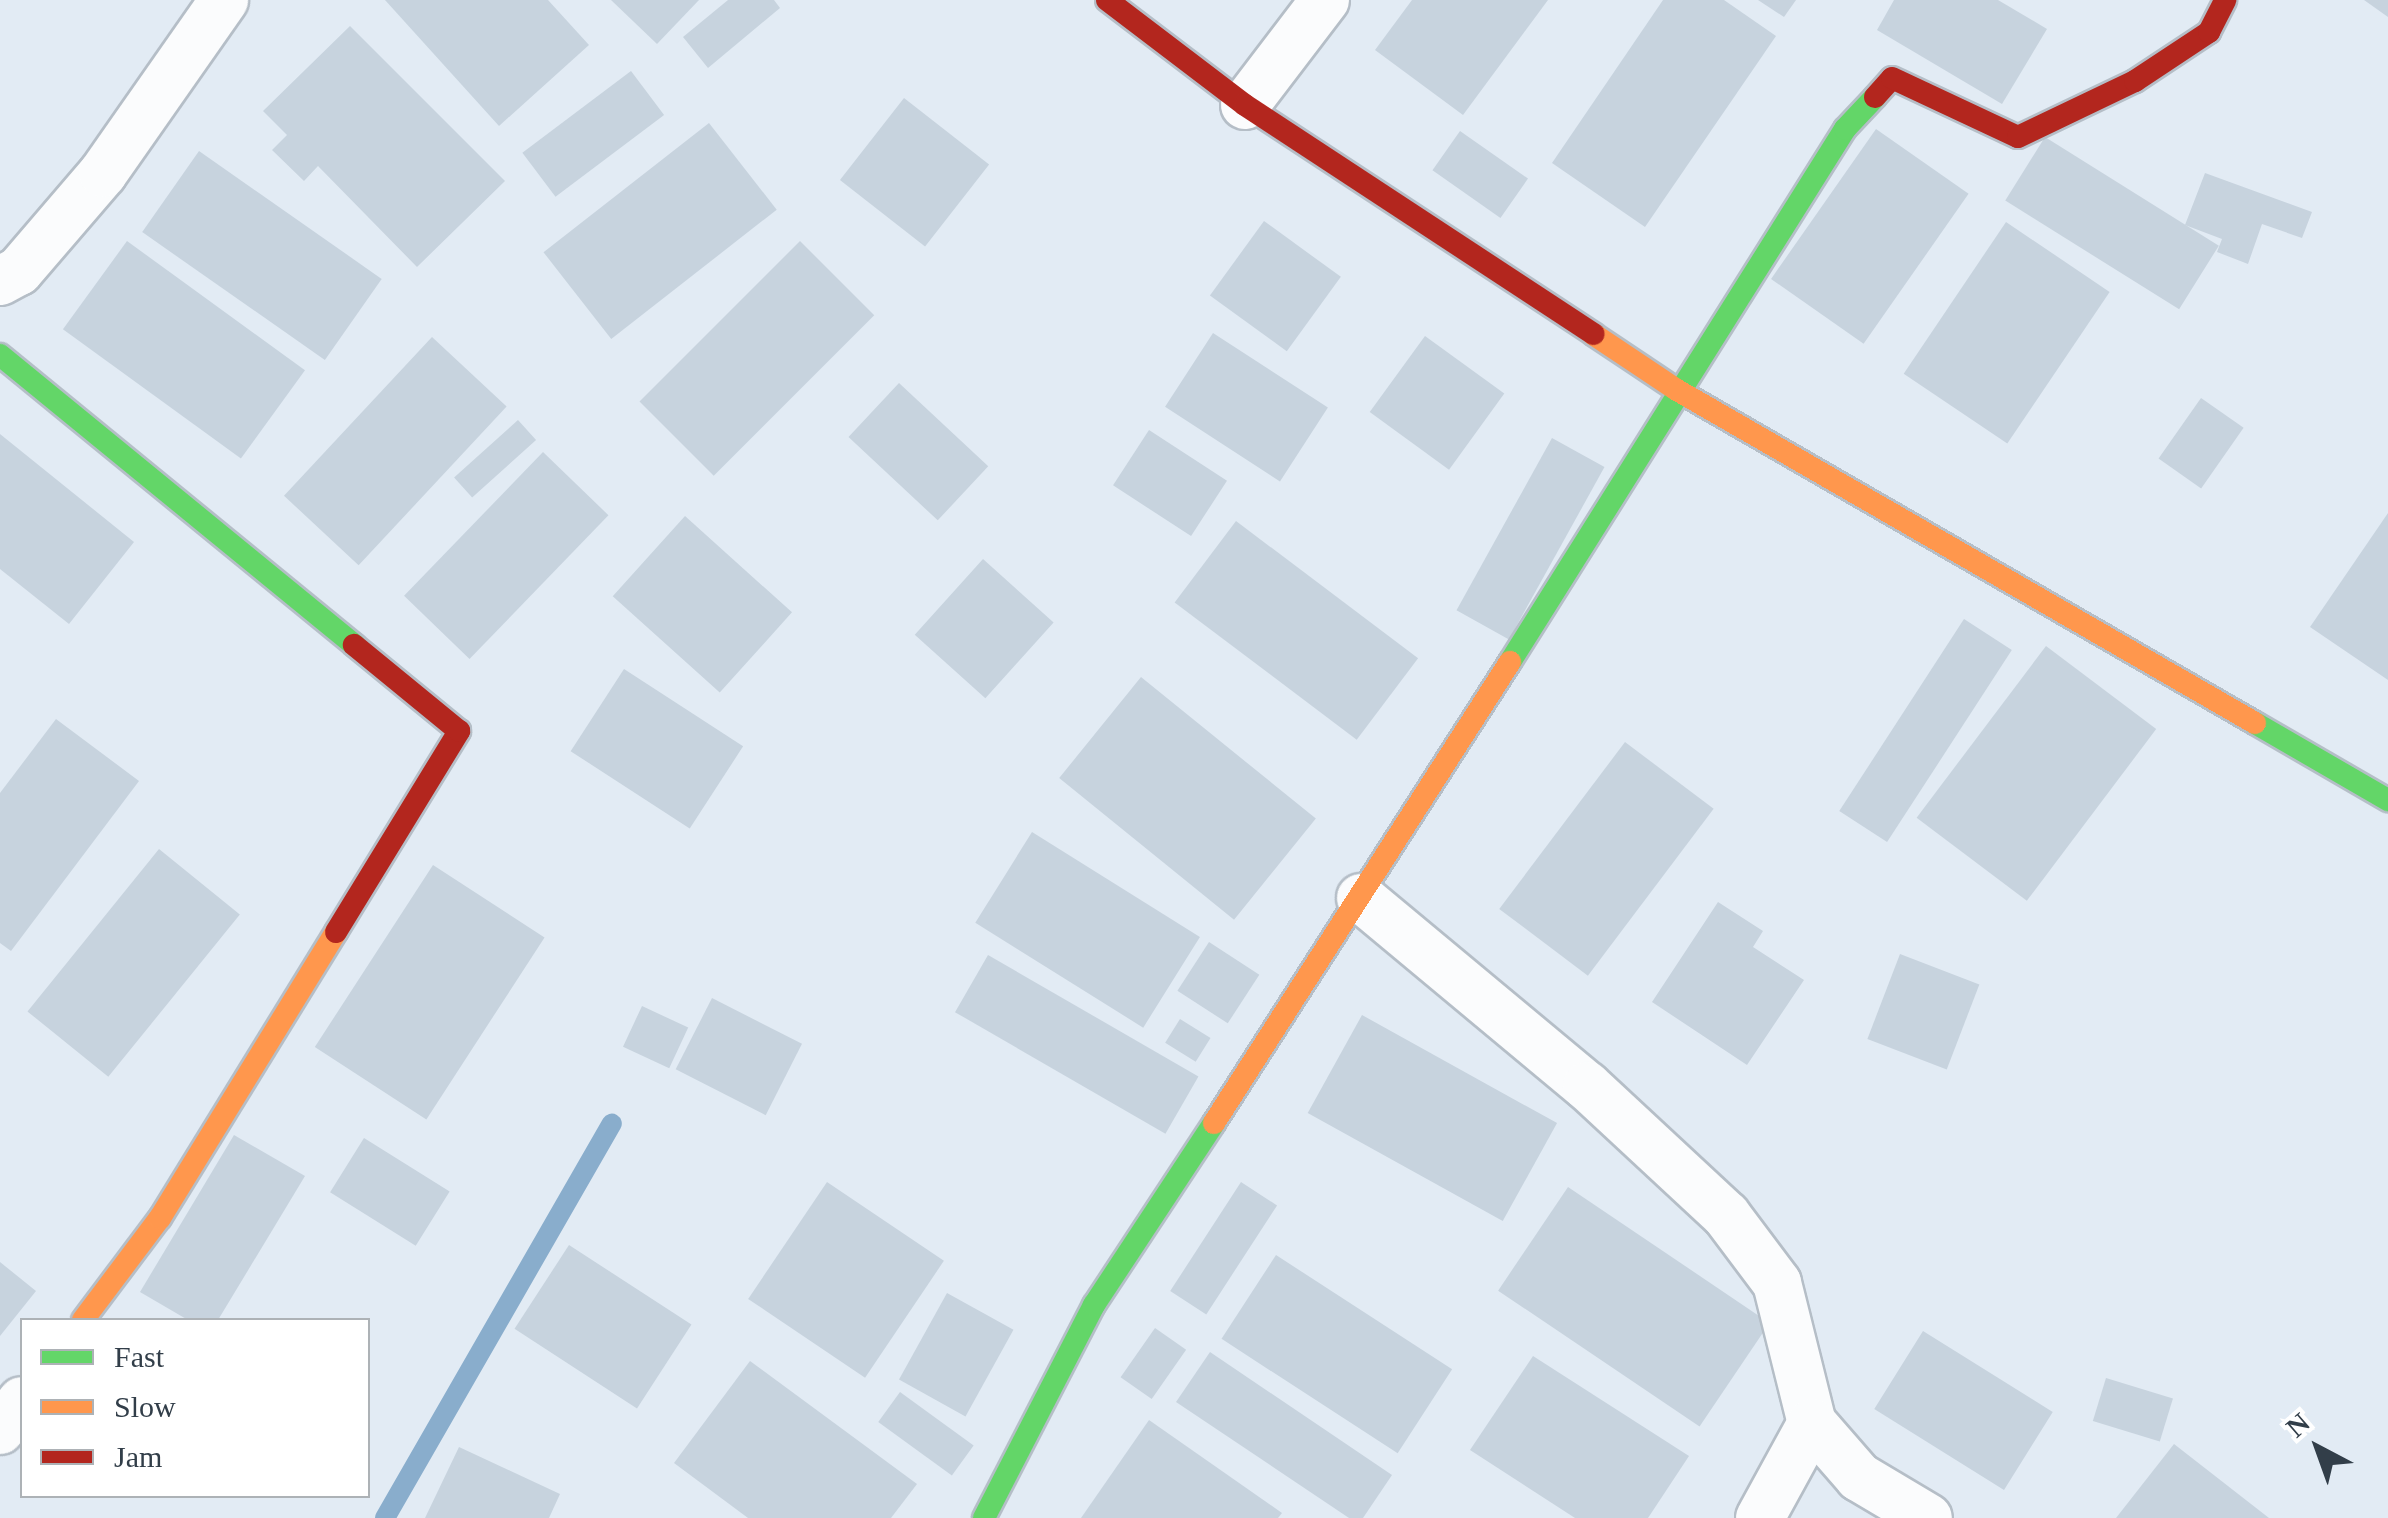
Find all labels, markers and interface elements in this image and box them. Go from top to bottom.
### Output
legend [20,1318,370,1498]
text: Fast [114,1340,164,1373]
text: Slow [114,1390,176,1423]
north arrow [2268,1398,2368,1498]
text: N [2280,1407,2316,1443]
text: Jam [114,1440,162,1473]

